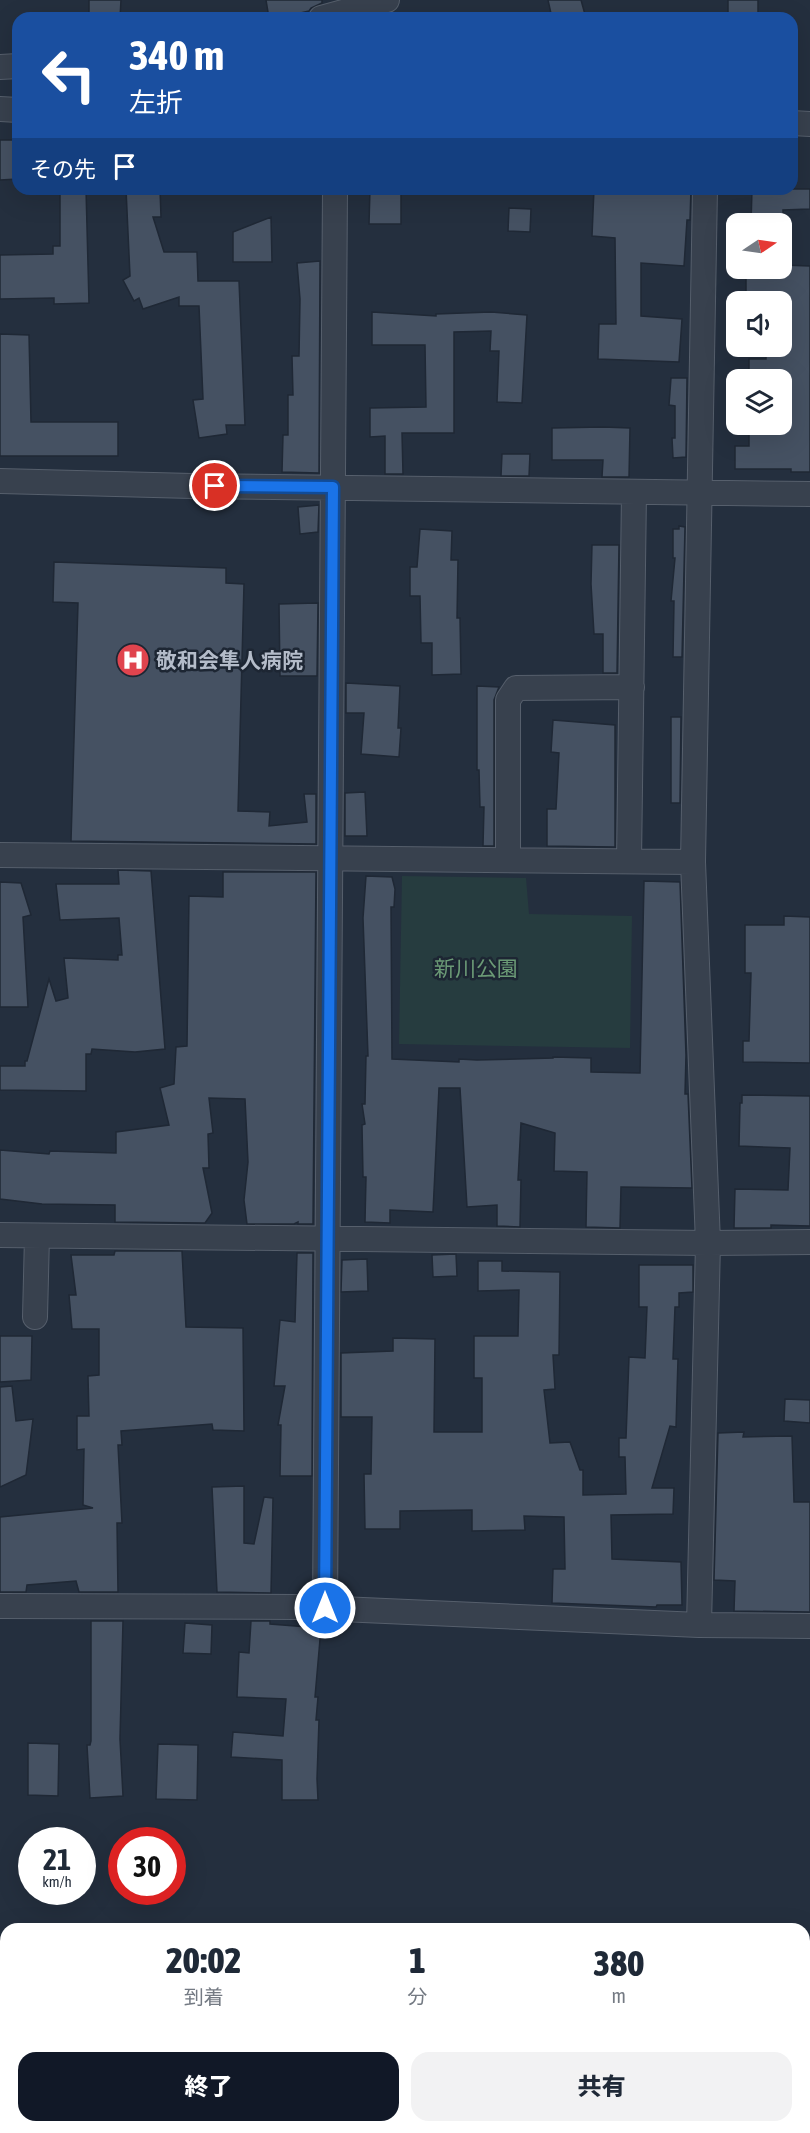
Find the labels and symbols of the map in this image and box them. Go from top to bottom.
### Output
north arrow [726,213,792,279]
pin [189,460,240,511]
hospital icon: 敬和会隼人病院 [115,642,151,678]
place label: 敬和会隼人病院 [156,648,303,672]
park label: 新川公園 [434,956,518,980]
position arrow [293,1576,357,1640]
speed limit sign: 30 [108,1827,186,1905]

